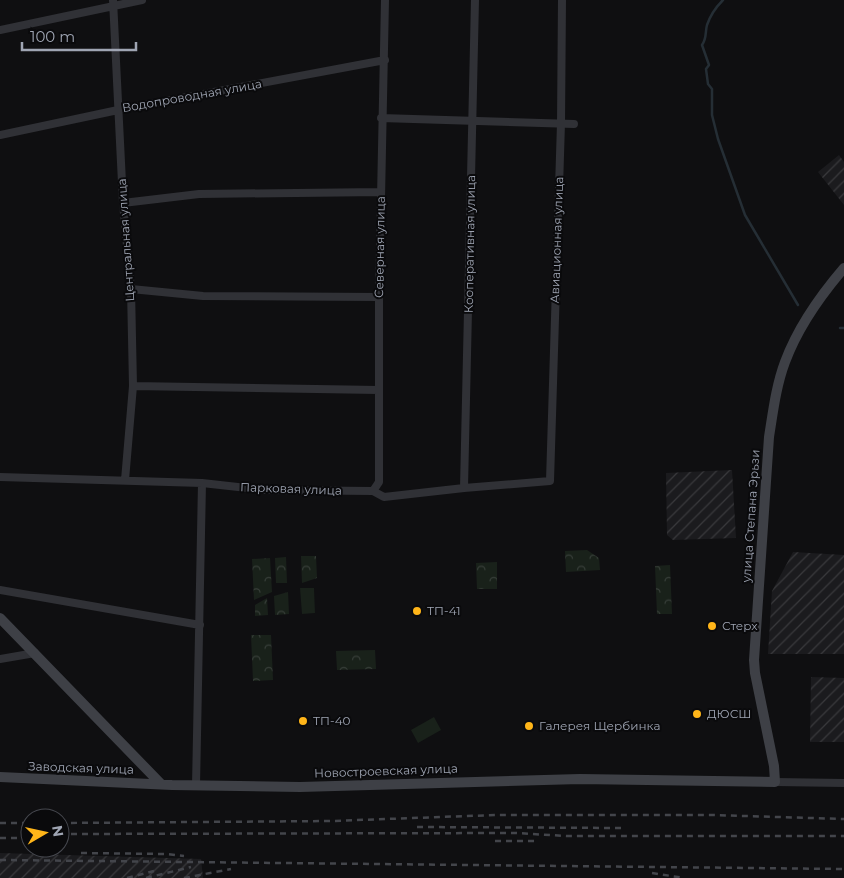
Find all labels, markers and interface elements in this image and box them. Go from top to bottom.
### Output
scale bar [22,20,136,52]
text: 100 m [30,27,75,46]
street label: Водопроводная улица [121,76,263,115]
street label: Кооперативная улица [461,175,478,313]
street label: Авиационная улица [547,176,566,304]
street label: Центральная улица [114,178,137,302]
street label: Северная улица [371,196,388,298]
street label: улица Степана Эрьзи [738,449,763,584]
street label: Парковая улица [240,479,342,498]
place label: ТП-41 [427,603,461,618]
marker: ТП-41 [411,605,423,617]
place label: Стерх [722,618,758,633]
marker: Стерх [706,620,718,632]
place label: ДЮСШ [707,706,751,721]
marker: ДЮСШ [691,708,703,720]
place label: ТП-40 [313,713,351,728]
marker: ТП-40 [297,715,309,727]
place label: Галерея Щербинка [539,718,660,733]
marker: Галерея Щербинка [523,720,535,732]
street label: Заводская улица [28,758,134,777]
street label: Новостроевская улица [314,760,458,781]
north arrow [20,808,70,858]
text: N [48,824,68,838]

